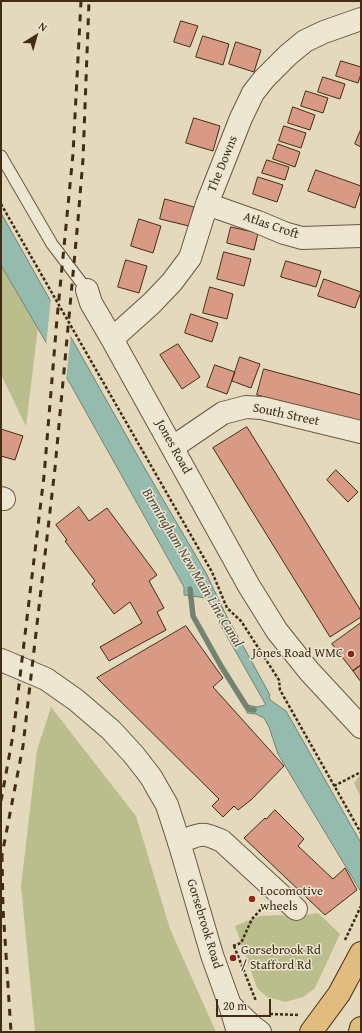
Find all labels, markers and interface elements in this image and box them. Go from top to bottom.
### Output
north arrow [16,16,56,56]
text: N [35,18,51,35]
street label: The Downs [205,133,241,195]
street label: Atlas Croft [241,209,301,243]
street label: South Street [251,400,321,430]
street label: Jones Road [152,417,194,477]
water label: Birmingham New Main Line Canal [138,486,246,650]
place label: Jones Road WMC [252,646,343,662]
marker: Jones Road WMC [346,649,356,659]
street label: Gorsebrook Road [183,877,225,971]
place label: Locomotive wheels [260,884,323,915]
marker: Locomotive wheels [247,894,257,904]
place label: Gorsebrook Rd / Stafford Rd [241,943,321,974]
marker: Gorsebrook Rd / Stafford Rd [228,953,238,963]
scale bar [218,991,273,1017]
text: 20 m [223,997,247,1014]

